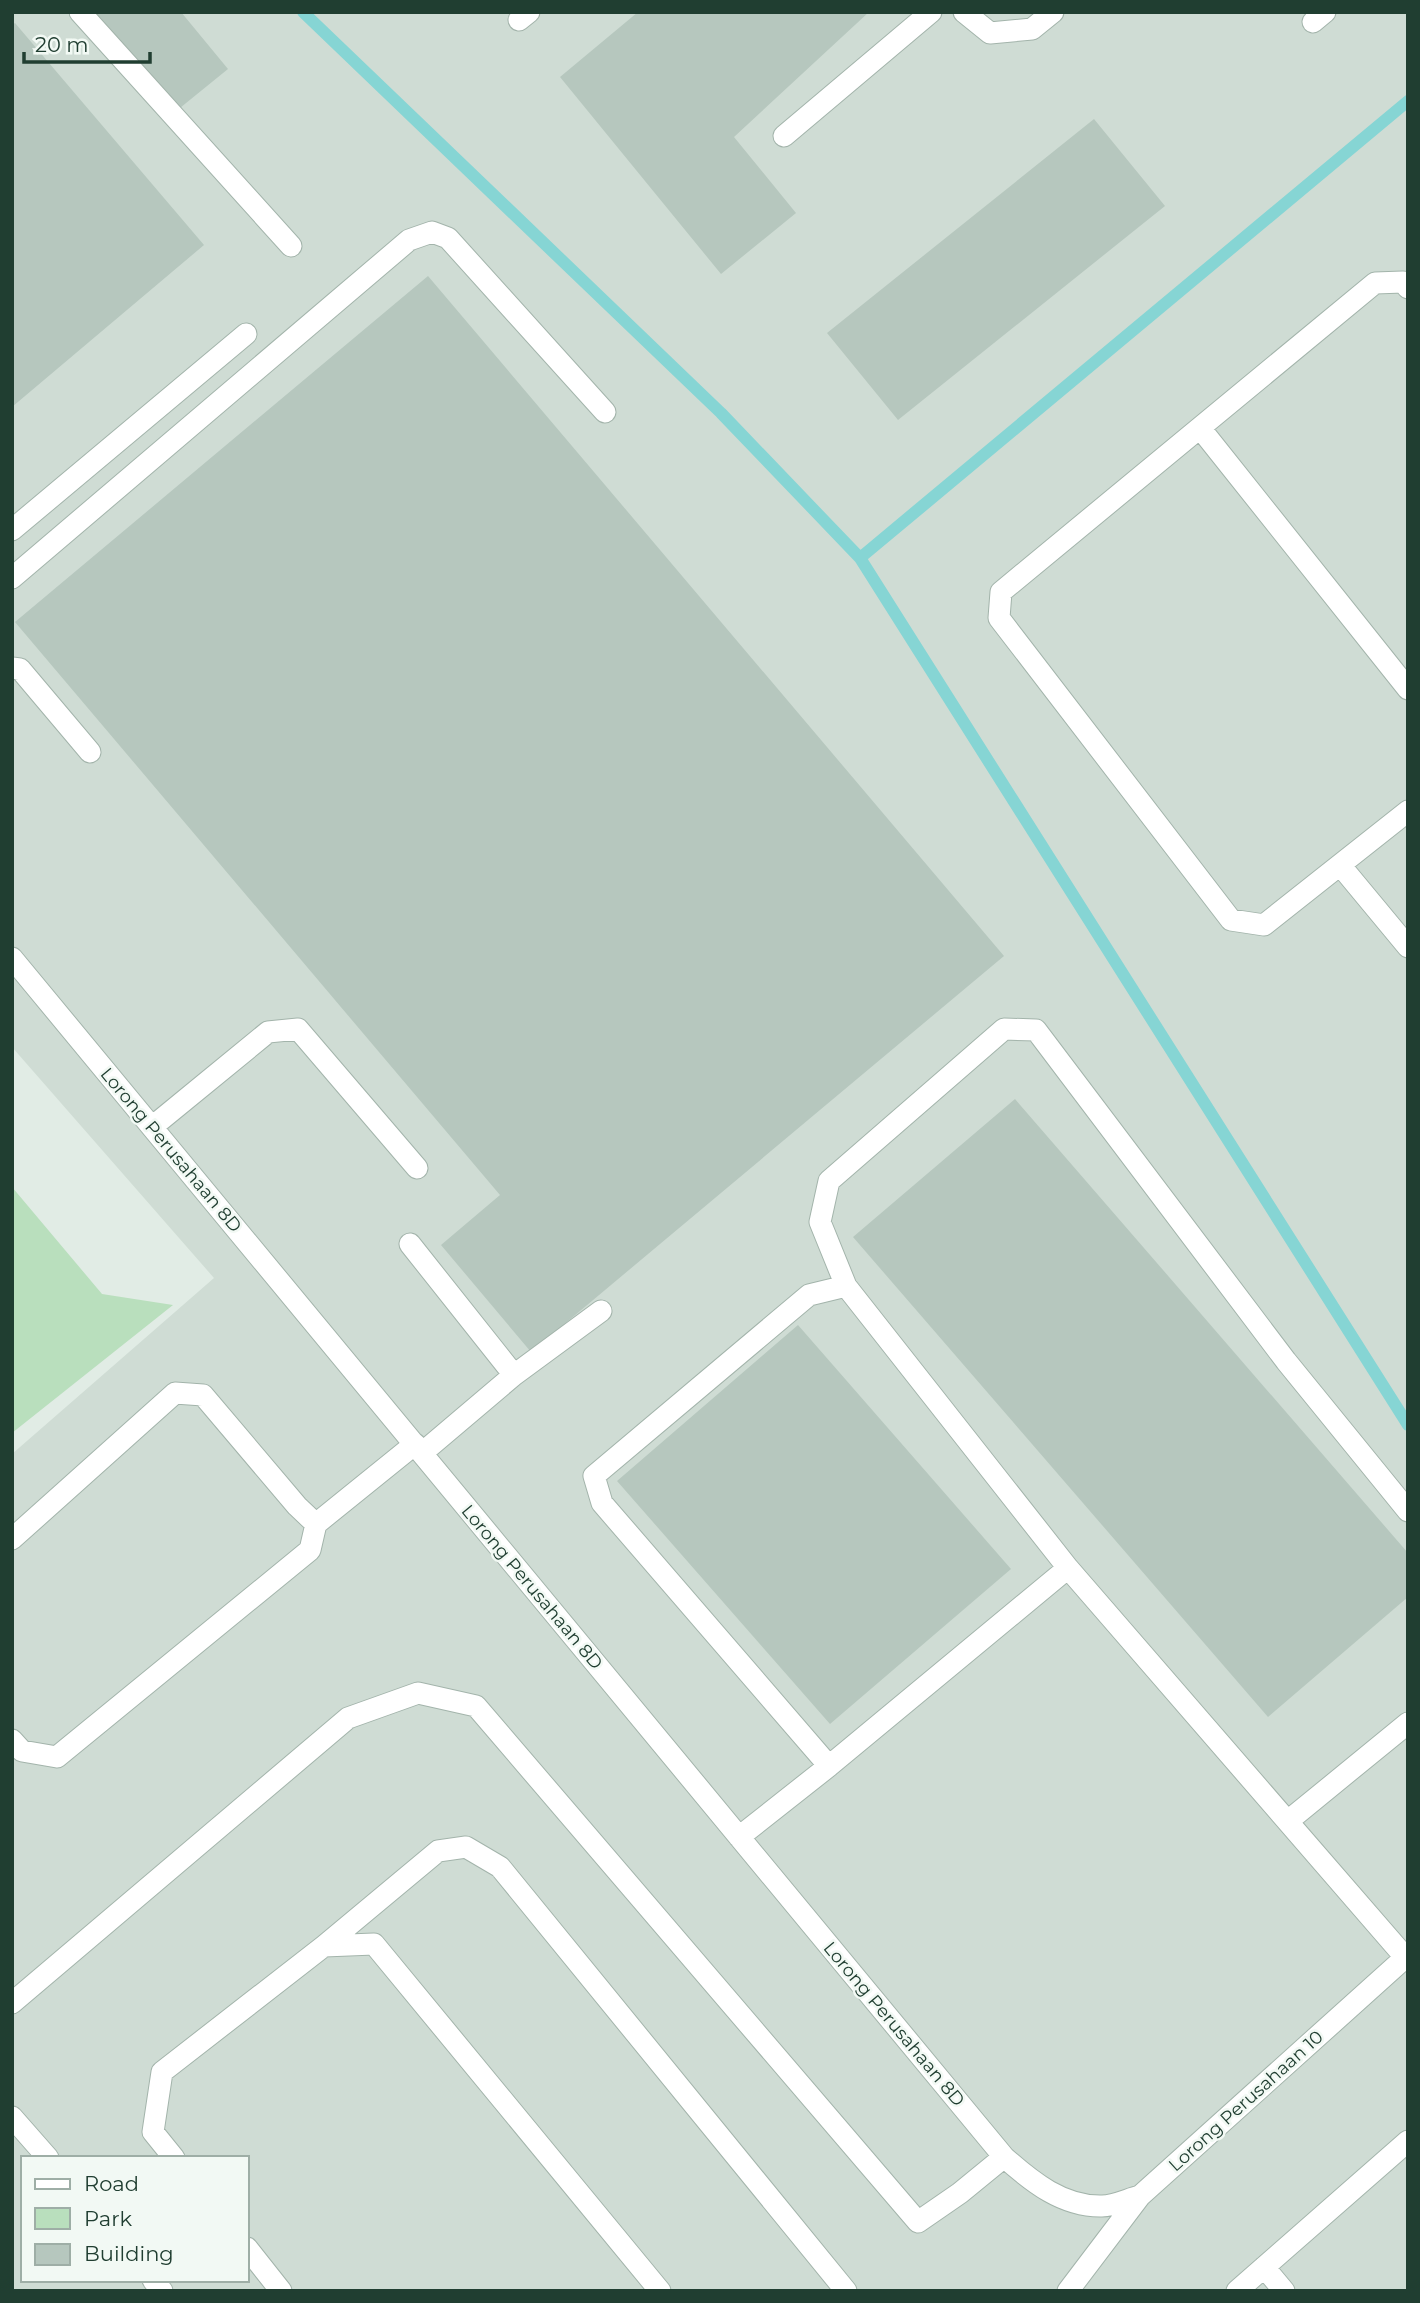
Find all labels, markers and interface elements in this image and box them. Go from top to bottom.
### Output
scale bar [24,21,150,65]
text: 20 m [35,32,89,57]
street label: Lorong Perusahaan 8D [96,1063,246,1237]
street label: Lorong Perusahaan 8D [457,1500,607,1674]
street label: Lorong Perusahaan 8D [819,1937,969,2111]
street label: Lorong Perusahaan 10 [1164,2026,1328,2176]
legend [21,2156,248,2282]
text: Road [84,2171,139,2196]
text: Park [84,2206,132,2231]
text: Building [84,2241,174,2266]

